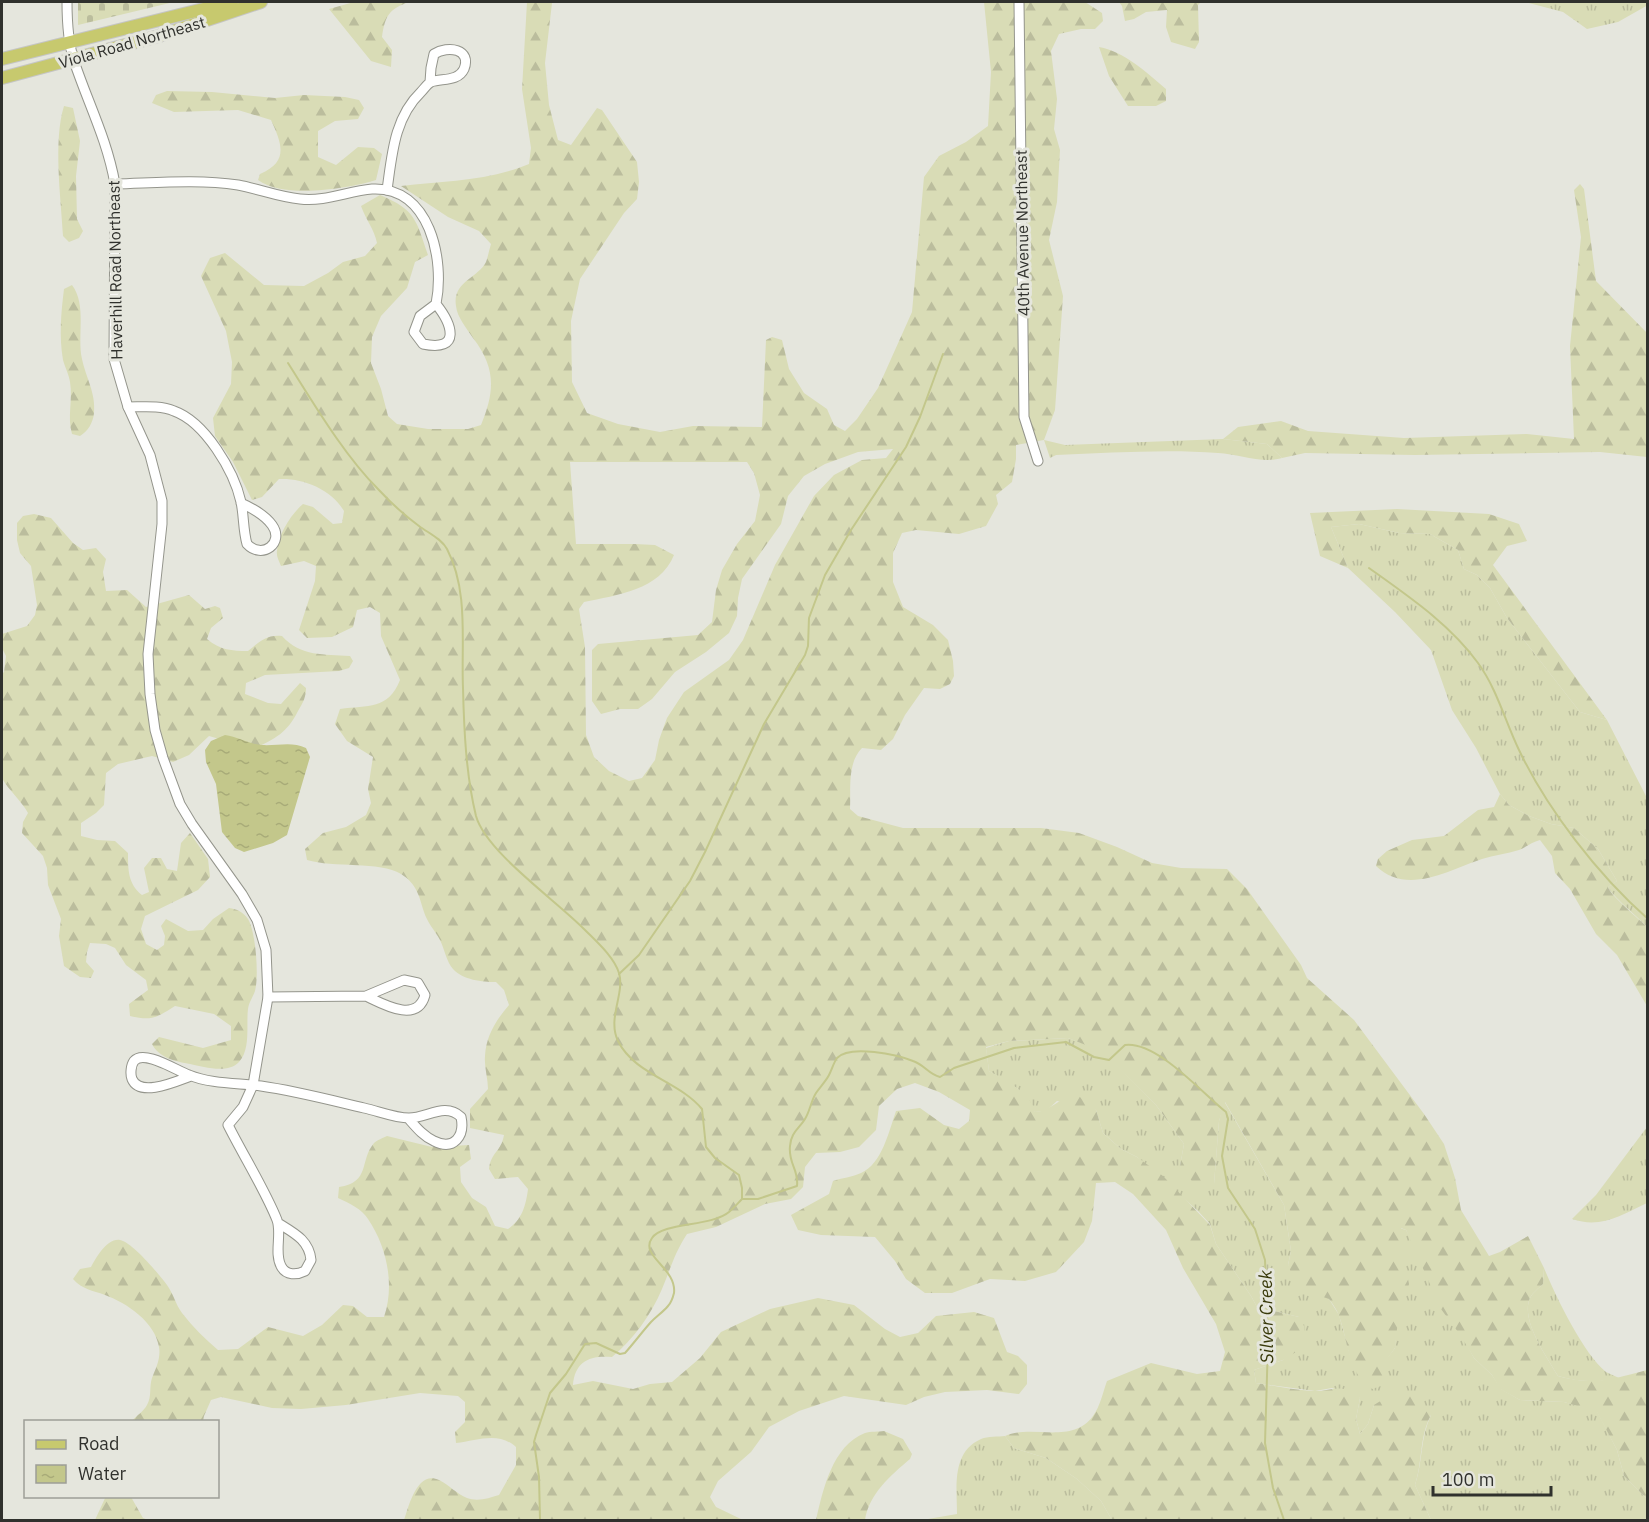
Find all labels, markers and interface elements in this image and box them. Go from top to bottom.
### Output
street label: Viola Road Northeast [56,12,208,72]
street label: 40th Avenue Northeast [1011,150,1033,316]
street label: Haverhill Road Northeast [103,180,127,360]
water label: Silver Creek [1254,1269,1278,1364]
legend [24,1420,219,1498]
text: Road [78,1432,119,1455]
scale bar [1433,1459,1552,1497]
text: Water [78,1462,127,1485]
text: 100 m [1442,1468,1494,1491]

